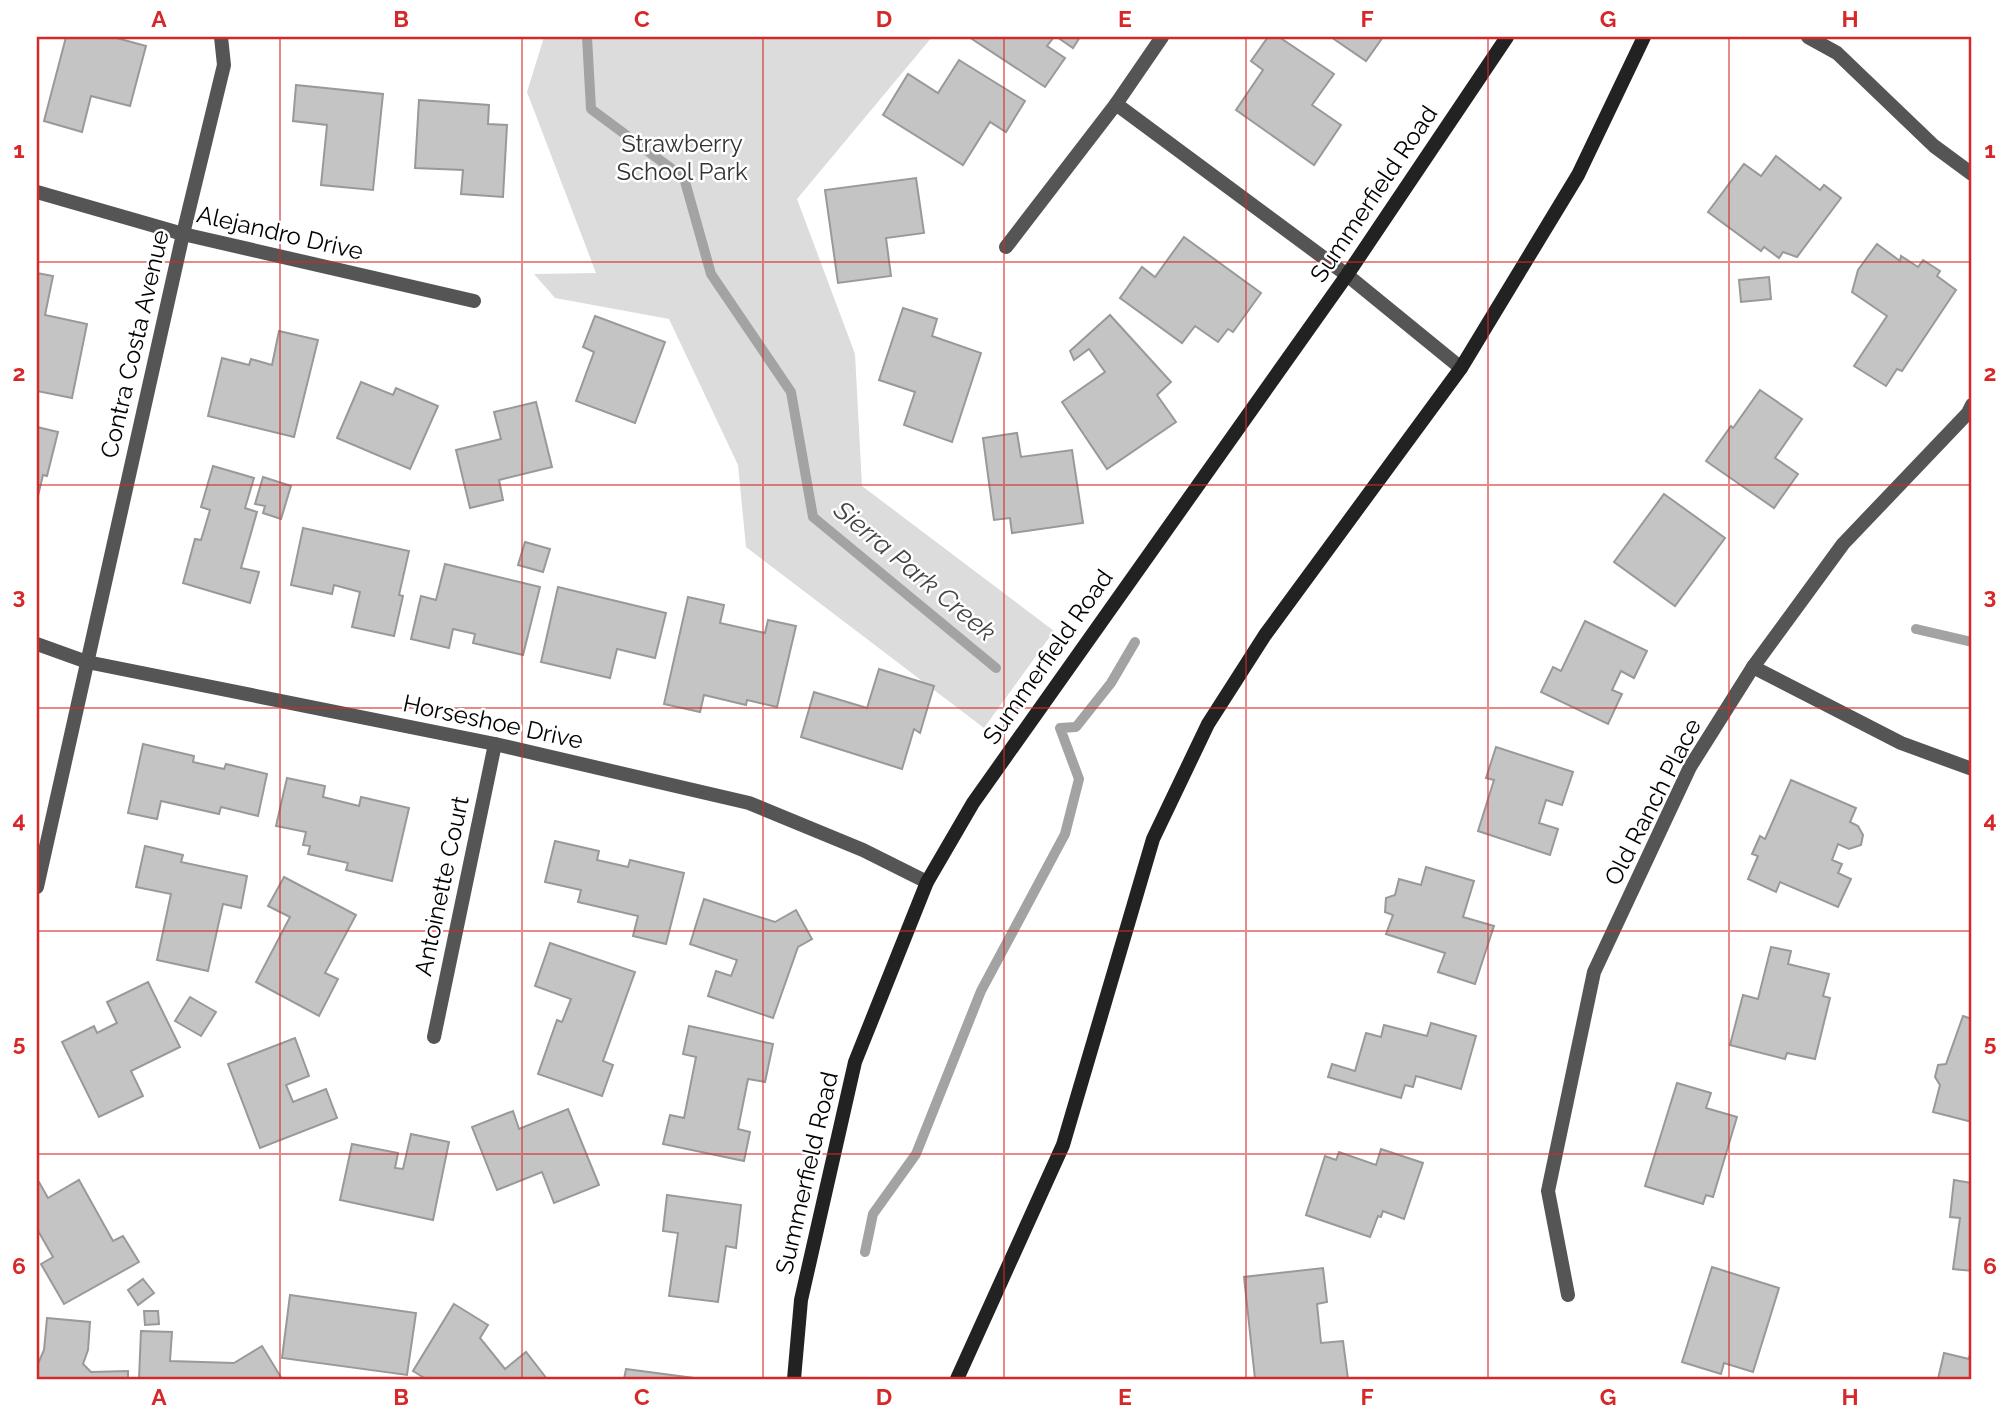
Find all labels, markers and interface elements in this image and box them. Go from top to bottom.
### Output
text: A [151,5,167,32]
text: B [393,5,409,32]
text: C [634,5,650,32]
text: D [876,5,892,32]
text: E [1118,5,1132,32]
text: F [1360,5,1374,32]
text: G [1600,5,1616,32]
text: H [1841,5,1859,32]
street label: Summerfield Road [1304,100,1443,288]
park label: Strawberry School Park [616,129,748,186]
text: 1 [13,136,25,163]
text: 1 [1984,136,1996,163]
street label: Alejandro Drive [194,199,366,266]
street label: Contra Costa Avenue [94,227,175,461]
text: 2 [13,359,25,386]
text: 2 [1984,359,1996,386]
water label: Sierra Park Creek [827,494,1002,647]
street label: Summerfield Road [976,564,1119,750]
text: 3 [13,582,25,609]
text: 3 [1984,582,1996,609]
street label: Horseshoe Drive [400,688,586,755]
street label: Old Ranch Place [1598,714,1707,890]
street label: Antoinette Court [408,793,475,978]
text: 4 [12,806,26,833]
text: 4 [1983,806,1997,833]
text: 5 [13,1029,26,1056]
text: 5 [1984,1029,1997,1056]
street label: Summerfield Road [769,1069,844,1277]
text: 6 [12,1252,26,1279]
text: 6 [1983,1252,1997,1279]
text: A [151,1383,167,1410]
text: B [393,1383,409,1410]
text: C [634,1383,650,1410]
text: D [876,1383,892,1410]
text: E [1118,1383,1132,1410]
text: F [1360,1383,1374,1410]
text: G [1600,1383,1616,1410]
text: H [1841,1383,1859,1410]

